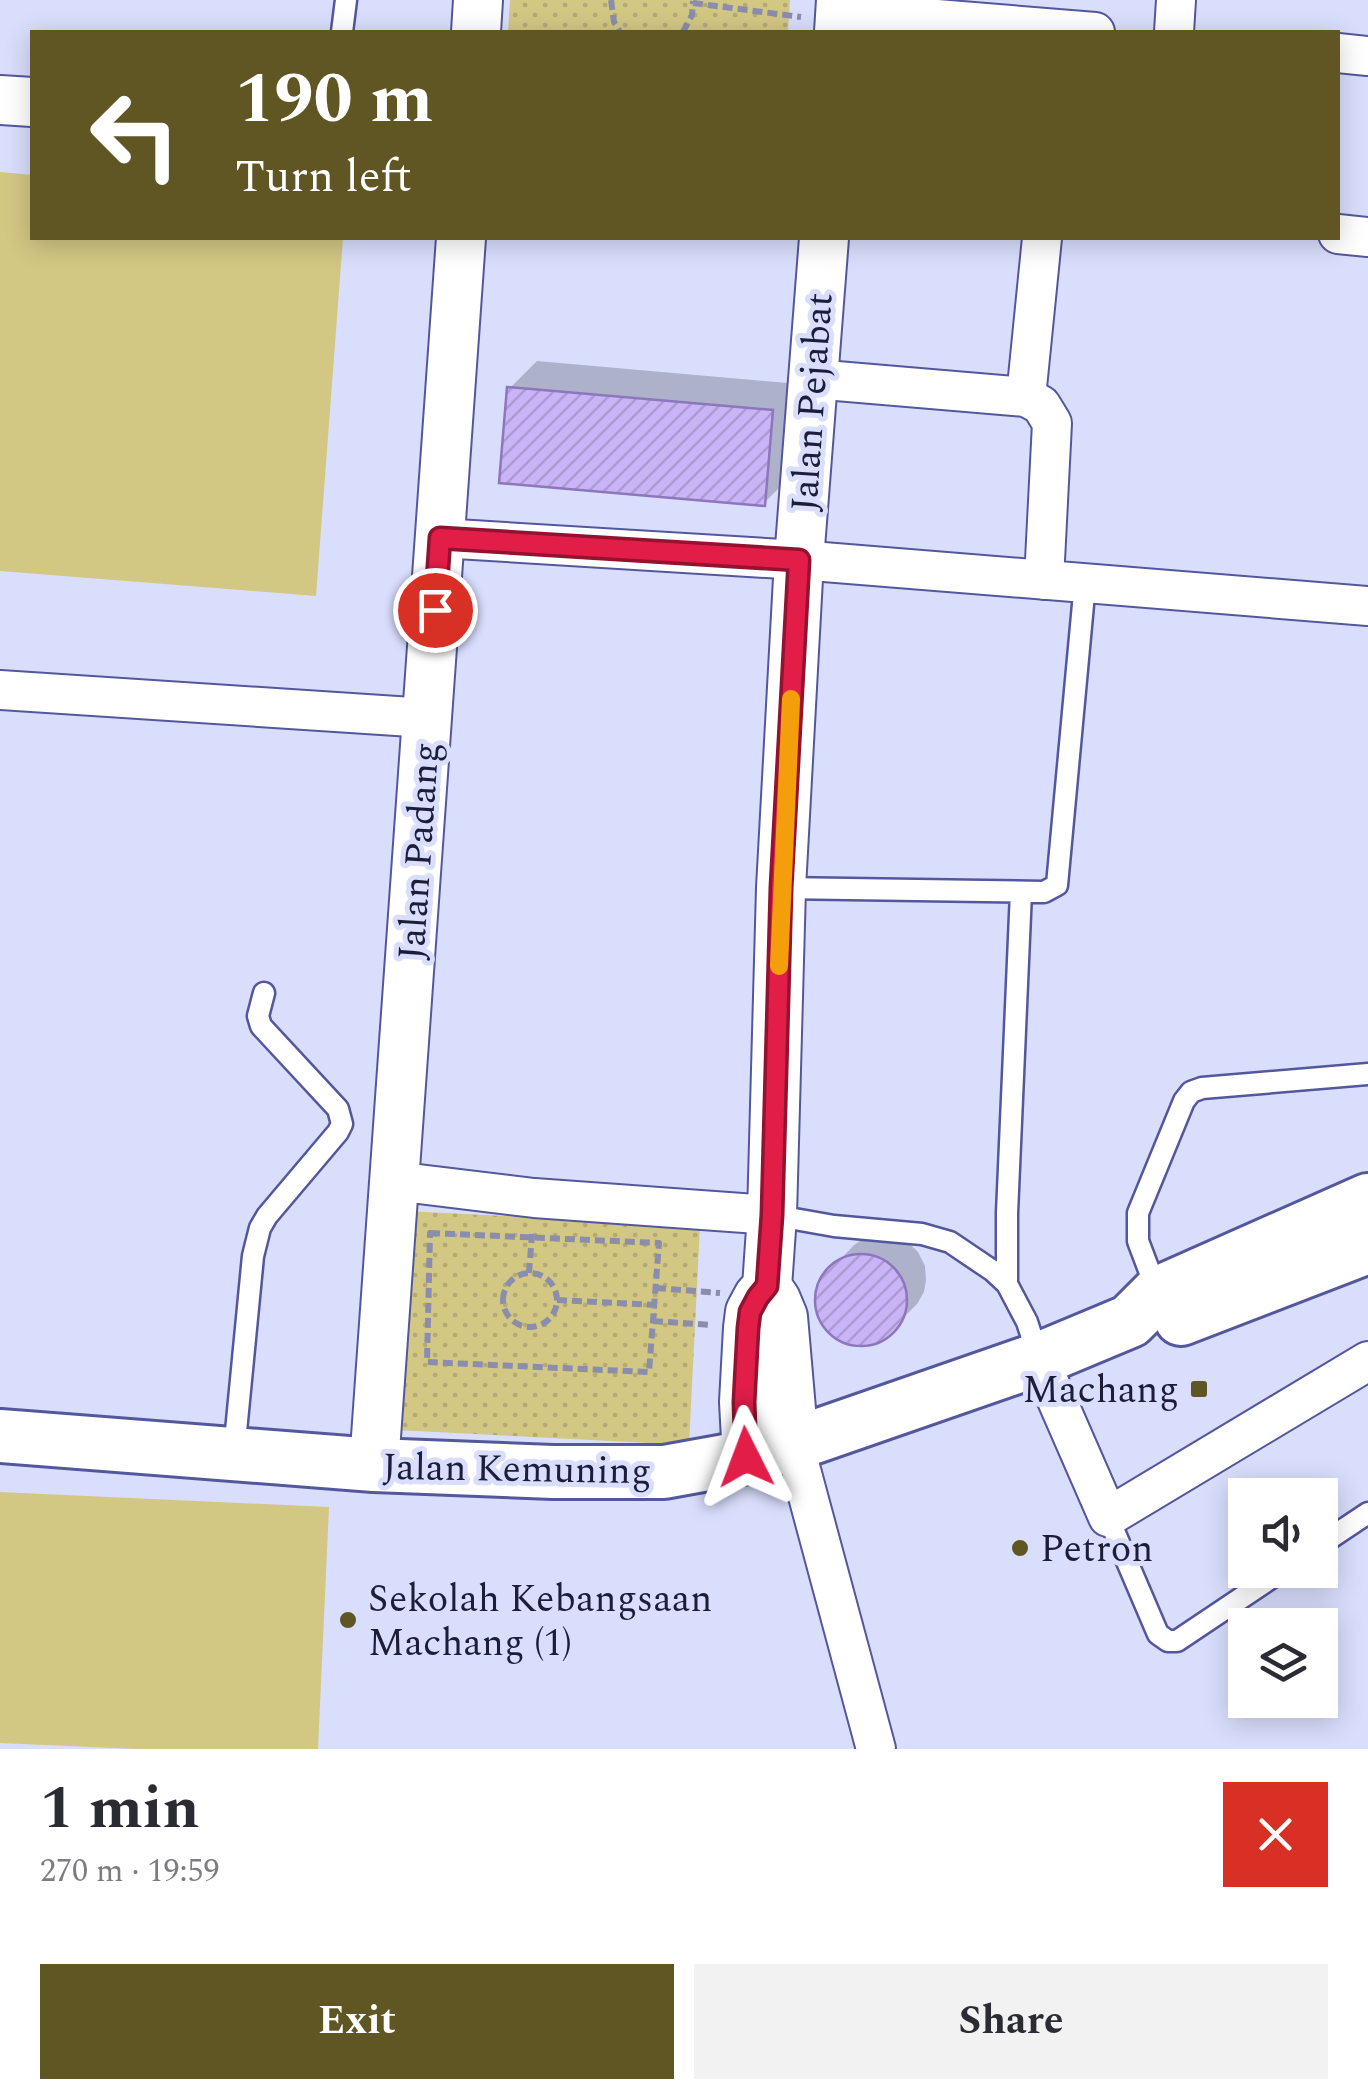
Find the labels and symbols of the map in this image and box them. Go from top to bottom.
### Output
street label: Jalan Pejabat [776,291,850,513]
pin [393,568,478,653]
street label: Jalan Padang [383,740,457,962]
place label: Machang [1023,1362,1179,1420]
marker: Machang [1188,1378,1210,1400]
position arrow [694,1405,798,1509]
street label: Jalan Kemuning [382,1439,652,1501]
place label: Petron [1040,1521,1153,1579]
marker: Petron [1009,1537,1031,1559]
place label: Sekolah Kebangsaan Machang (1) [368,1571,712,1673]
marker: Sekolah Kebangsaan Machang (1) [337,1609,359,1631]

